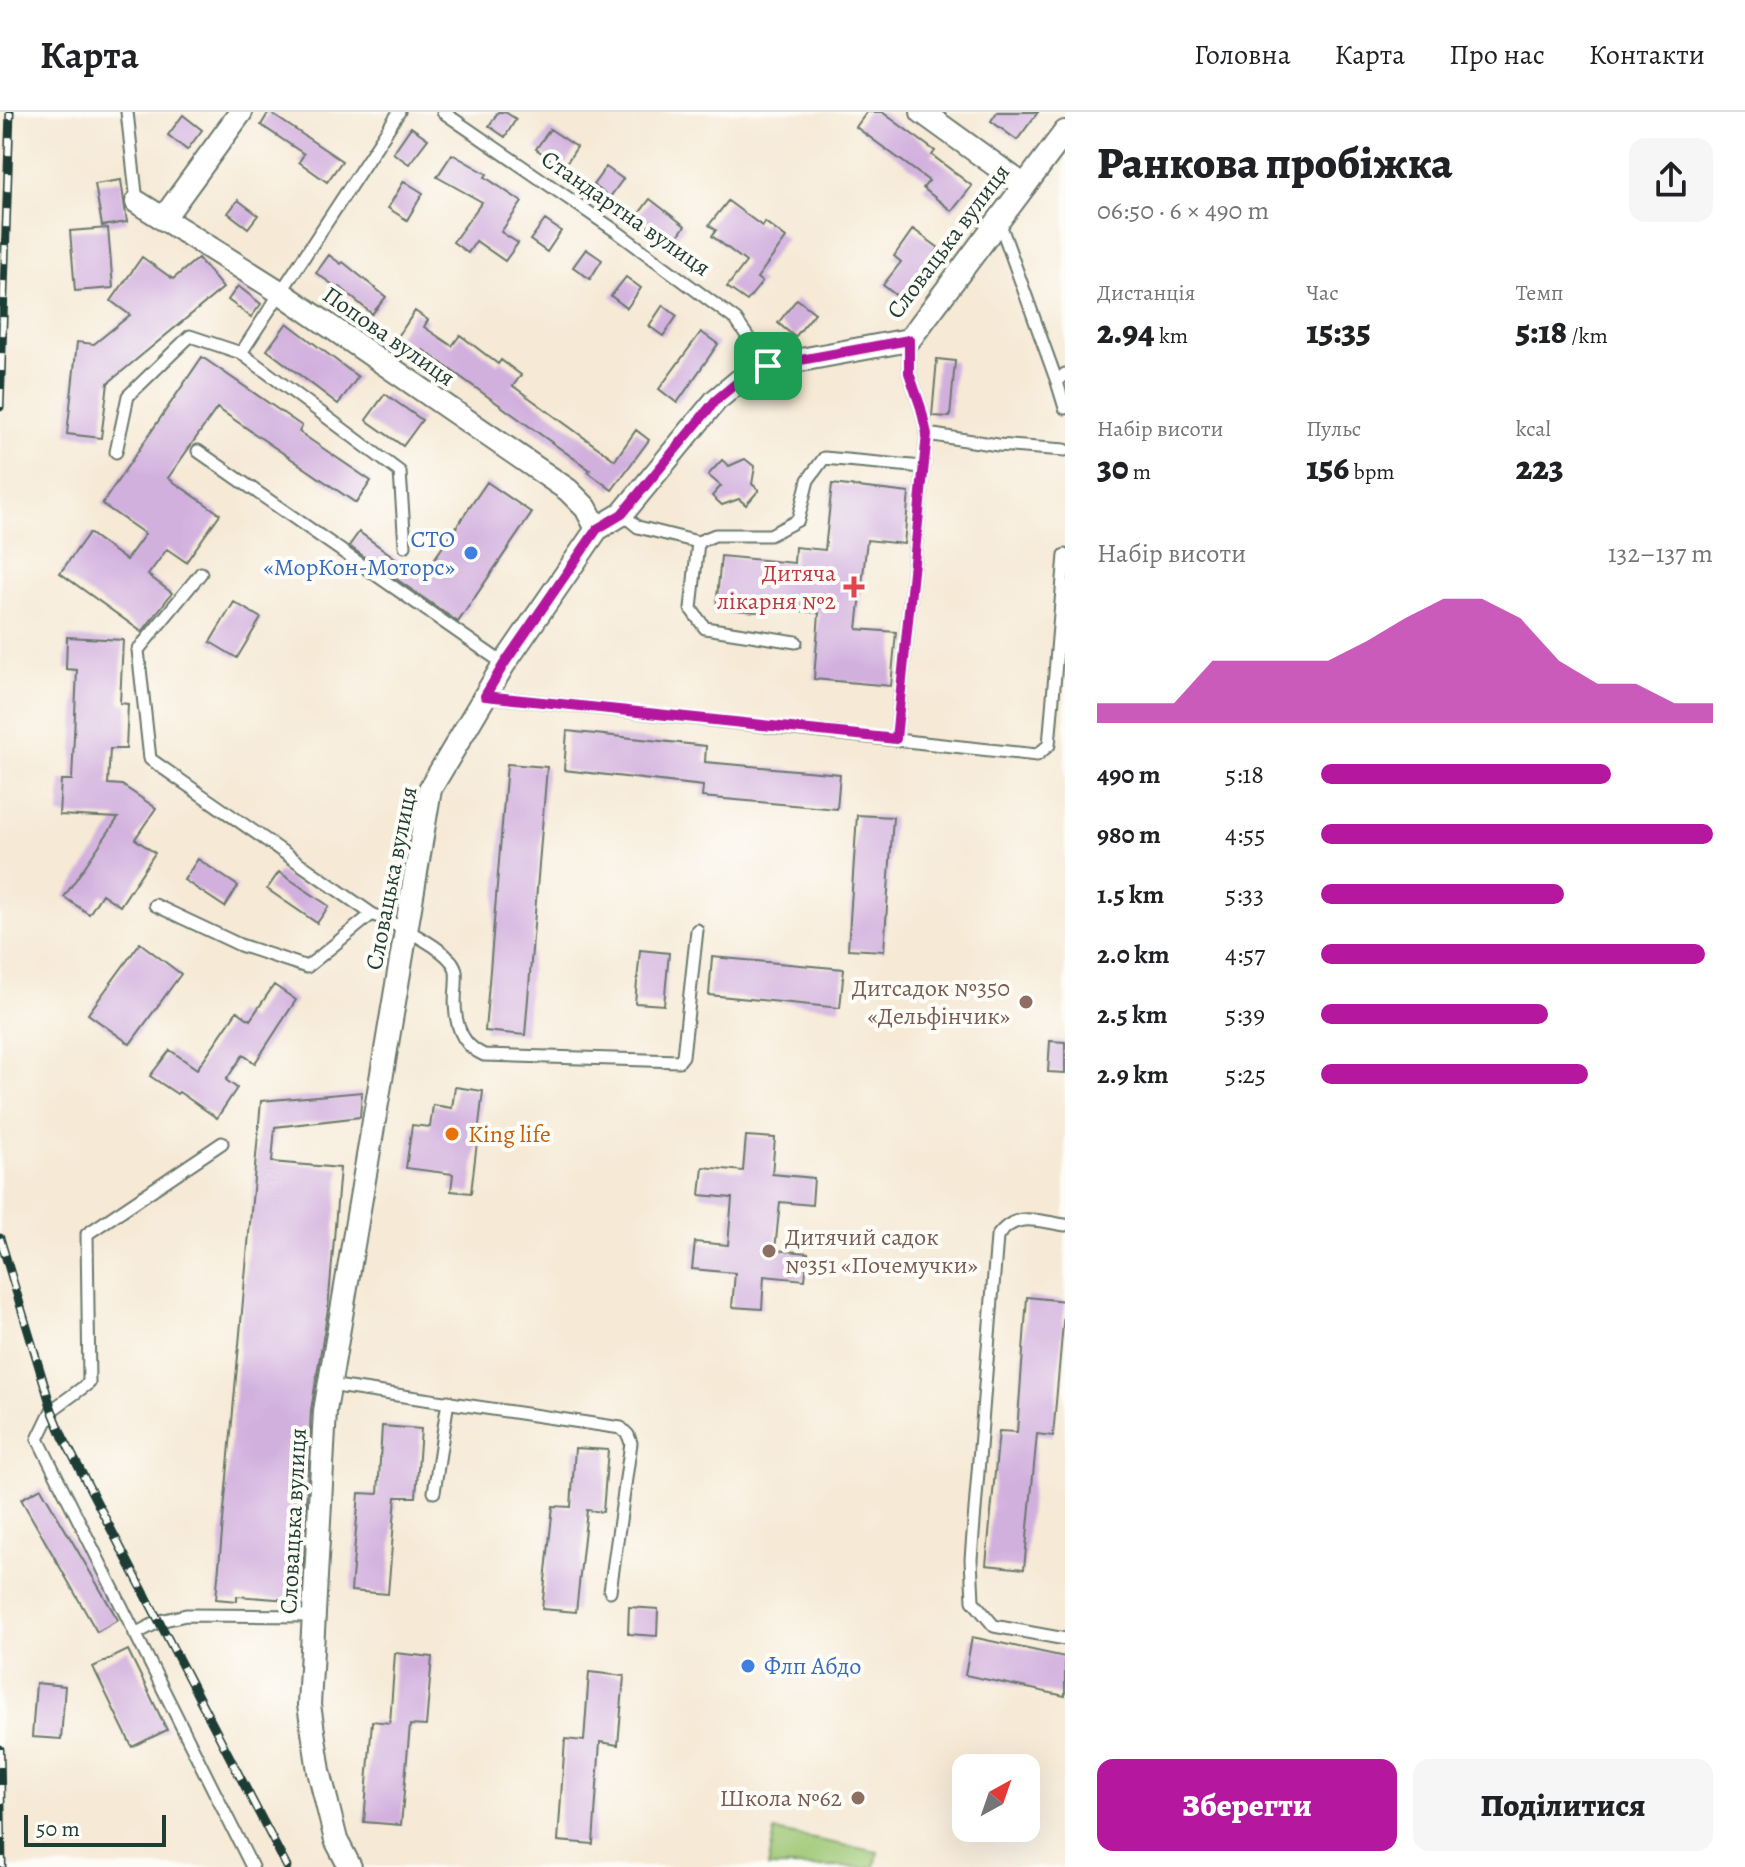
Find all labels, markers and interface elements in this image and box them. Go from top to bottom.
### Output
text: Карта [40,29,139,81]
text: Головна [1194,36,1291,74]
text: Карта [1335,36,1405,74]
text: Про нас [1449,36,1545,74]
text: Контакти [1589,36,1705,74]
text: Ранкова пробіжка [1097,133,1453,193]
button: share [1629,138,1713,222]
street label: Стандартна вулиця [535,143,717,283]
street label: Словацька вулиця [879,157,1017,325]
text: 06:50 · 6 × 490 m [1097,193,1269,228]
street label: Попова вулиця [316,278,462,394]
text: Дистанція [1097,278,1195,308]
text: Час [1306,278,1339,308]
text: Темп [1516,278,1564,308]
text: 2.94 [1097,308,1155,355]
text: 15:35 [1306,308,1371,355]
text: 5:18 [1516,308,1567,355]
text: km [1155,321,1188,351]
text: /km [1567,321,1608,351]
pin [734,332,802,400]
icon: arrive [746,344,790,388]
text: Набір висоти [1097,414,1223,444]
text: Пульс [1306,414,1361,444]
text: kcal [1516,414,1551,444]
text: 30 [1097,444,1128,491]
text: 156 [1306,444,1349,491]
text: 223 [1516,444,1564,491]
text: m [1128,457,1151,487]
text: bpm [1349,457,1395,487]
place label: СТО «МорКон-Моторс» [263,523,455,583]
text: Набір висоти [1097,536,1246,571]
text: 132–137 m [1608,536,1713,571]
marker: СТО «МорКон-Моторс» [462,544,480,562]
place label: Дитяча лікарня №2 [717,557,836,617]
marker: Дитяча лікарня №2 [843,576,865,598]
text: 490 m [1097,757,1161,792]
text: 5:18 [1225,757,1264,792]
street label: Словацька вулиця [358,783,424,973]
text: 980 m [1097,817,1161,852]
text: 4:55 [1225,817,1265,852]
text: 1.5 km [1097,877,1164,912]
text: 5:33 [1225,877,1264,912]
text: 2.0 km [1097,937,1170,972]
text: 4:57 [1225,937,1265,972]
place label: Дитсадок №350 «Дельфінчик» [852,972,1010,1032]
marker: Дитсадок №350 «Дельфінчик» [1017,993,1035,1011]
text: 2.5 km [1097,997,1168,1032]
text: 5:39 [1225,997,1265,1032]
text: 2.9 km [1097,1057,1169,1092]
text: 5:25 [1225,1057,1266,1092]
place label: King life [468,1118,551,1150]
marker: King life [443,1125,461,1143]
place label: Дитячий садок №351 «Почемучки» [785,1221,978,1281]
marker: Дитячий садок №351 «Почемучки» [760,1242,778,1260]
street label: Словацька вулиця [272,1427,314,1615]
place label: Флп Абдо [764,1650,862,1682]
marker: Флп Абдо [739,1657,757,1675]
north arrow [952,1754,1040,1842]
map controls [952,1754,1040,1842]
button: Зберегти [1097,1759,1397,1851]
button: Поділитися [1413,1759,1713,1851]
place label: Школа №62 [719,1782,842,1814]
marker: Школа №62 [849,1789,867,1807]
scale bar [24,1811,166,1847]
text: 50 m [36,1814,80,1844]

